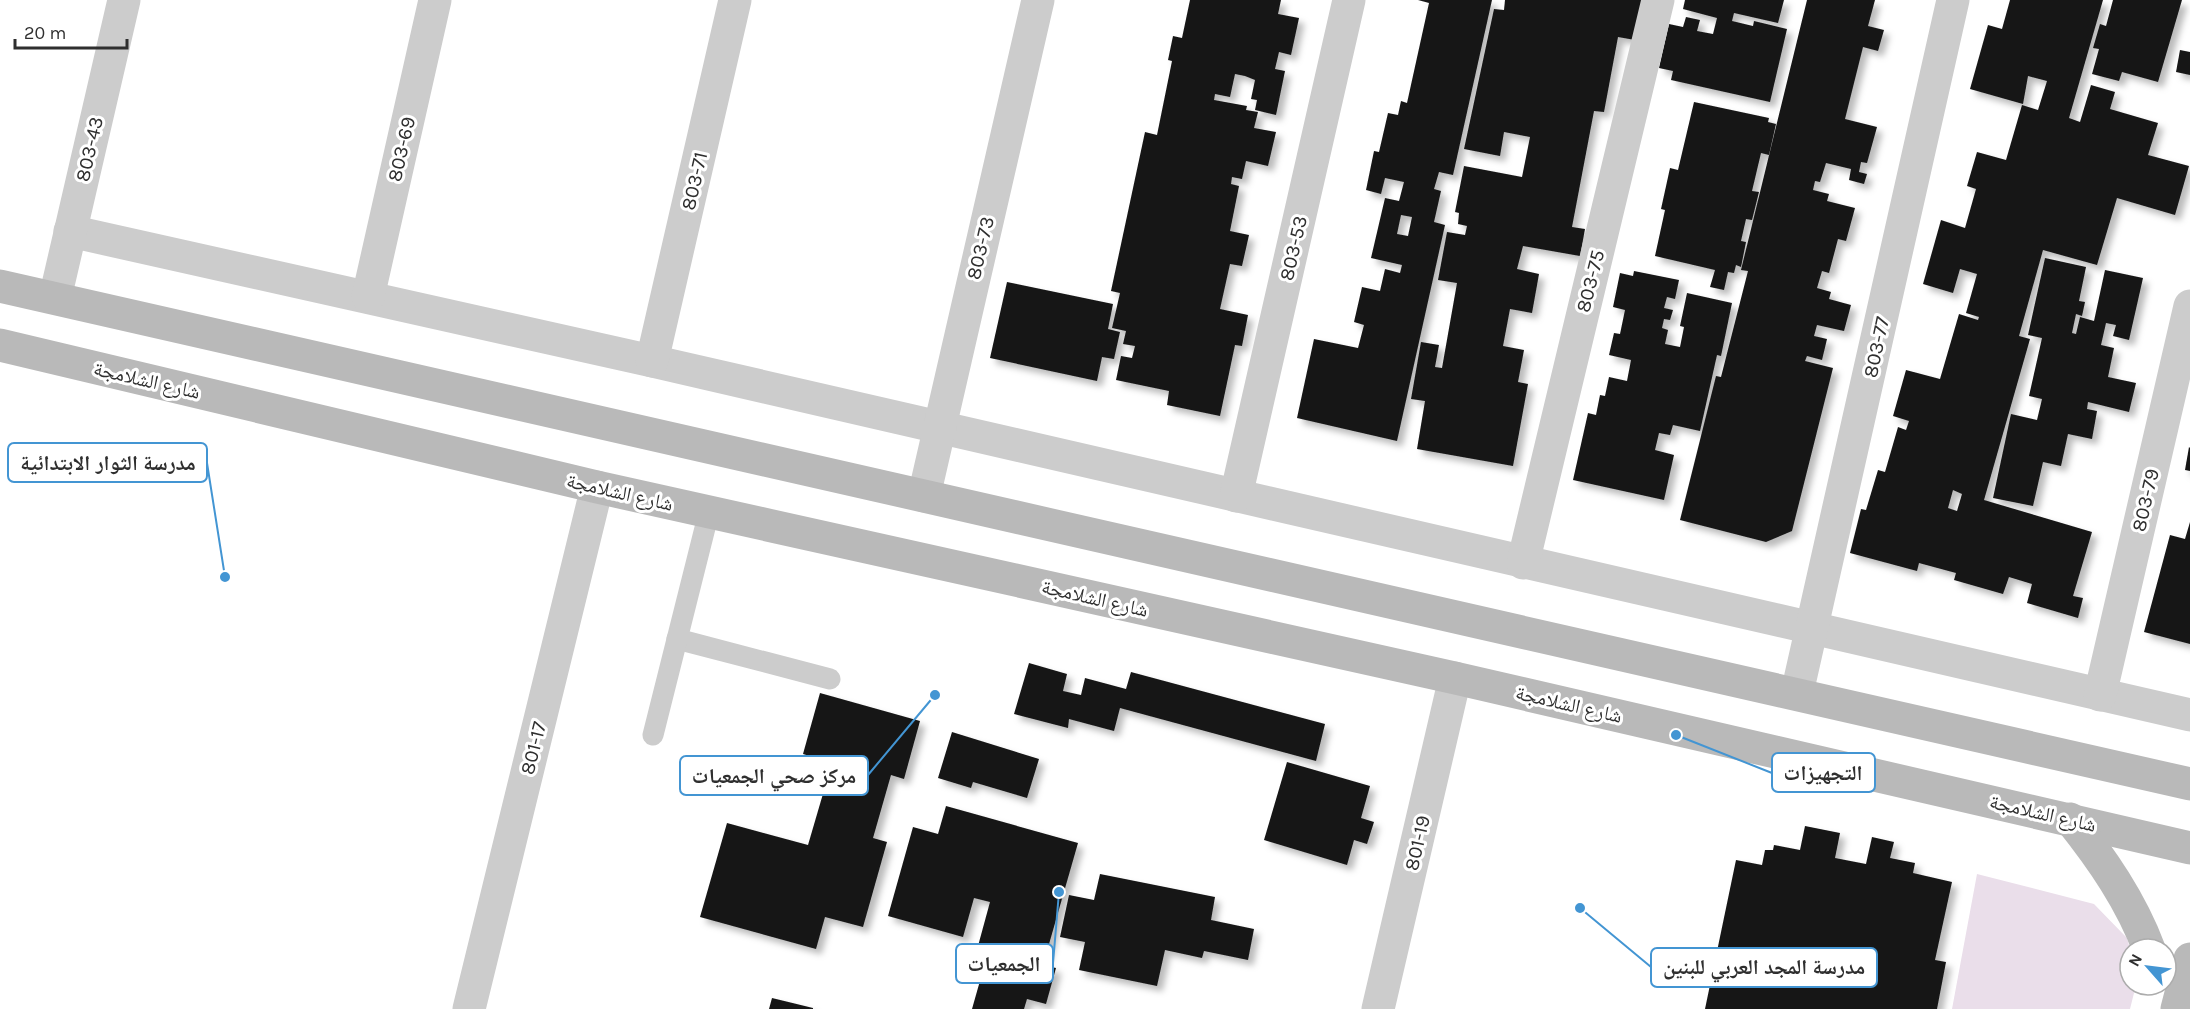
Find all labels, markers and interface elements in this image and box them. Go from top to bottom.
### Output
scale bar [15,12,128,50]
text: 20 m [24,22,66,44]
street label: 803-43 [71,114,108,184]
street label: 803-69 [383,114,420,184]
street label: 803-71 [677,150,712,212]
street label: 803-53 [1275,213,1312,283]
street label: 803-73 [962,214,999,282]
street label: 803-75 [1572,247,1609,315]
street label: 803-77 [1859,314,1894,380]
street label: شارع الشلامجة [91,357,202,405]
callout: مدرسة الثوار الابتدائية [8,443,207,482]
text: مدرسة الثوار الابتدائية [20,451,196,475]
street label: 803-79 [2127,466,2164,534]
street label: شارع الشلامجة [564,469,675,517]
street label: شارع الشلامجة [1039,575,1150,623]
street label: شارع الشلامجة [1513,681,1624,729]
street label: 801-17 [516,719,551,777]
callout: التجهيزات [1772,753,1875,792]
callout: مركز صحي الجمعيات [680,756,868,795]
text: التجهيزات [1784,761,1862,785]
text: مركز صحي الجمعيات [692,764,856,792]
street label: شارع الشلامجة [1987,790,2098,838]
street label: 801-19 [1400,813,1435,873]
north arrow [2118,937,2178,997]
callout: الجمعيات [956,944,1053,983]
callout: مدرسة المجد العربي للبنين [1651,948,1877,987]
text: N [2124,951,2146,970]
text: الجمعيات [968,952,1040,976]
text: مدرسة المجد العربي للبنين [1663,955,1865,983]

